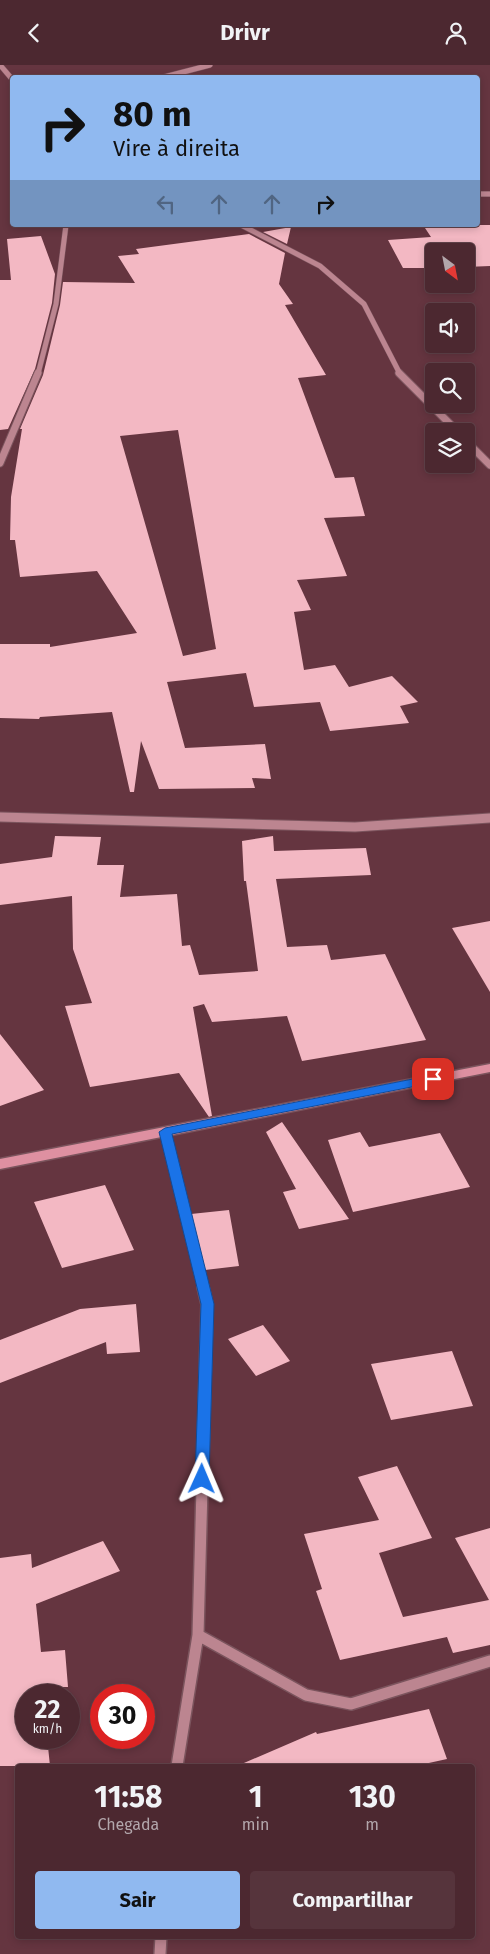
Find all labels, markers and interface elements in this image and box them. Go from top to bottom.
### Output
icon: back [20,19,48,47]
text: Drivr [220,19,270,46]
icon: person [442,19,470,47]
text: 80 m [113,93,192,135]
icon: right [30,95,95,160]
text: Vire à direita [113,135,240,162]
icon: left [152,190,180,218]
icon: ahead [205,190,233,218]
icon: ahead [258,190,286,218]
icon: right [311,190,339,218]
north arrow [425,243,475,293]
map controls [425,243,475,473]
button: sound [425,303,475,353]
button: search [425,363,475,413]
button: layers [425,423,475,473]
pin [412,1058,454,1100]
icon: arrive [419,1065,447,1093]
position arrow [175,1452,227,1504]
speed limit sign: 30 [90,1684,155,1749]
text: 22 [35,1695,60,1725]
text: km/h [33,1722,62,1736]
text: 11:58 [94,1779,163,1815]
text: 1 [249,1779,263,1815]
text: 130 [349,1779,396,1815]
text: Chegada [97,1815,159,1834]
text: min [242,1815,269,1834]
text: m [365,1815,379,1834]
button: Sair [35,1871,240,1929]
button: Compartilhar [250,1871,455,1929]

